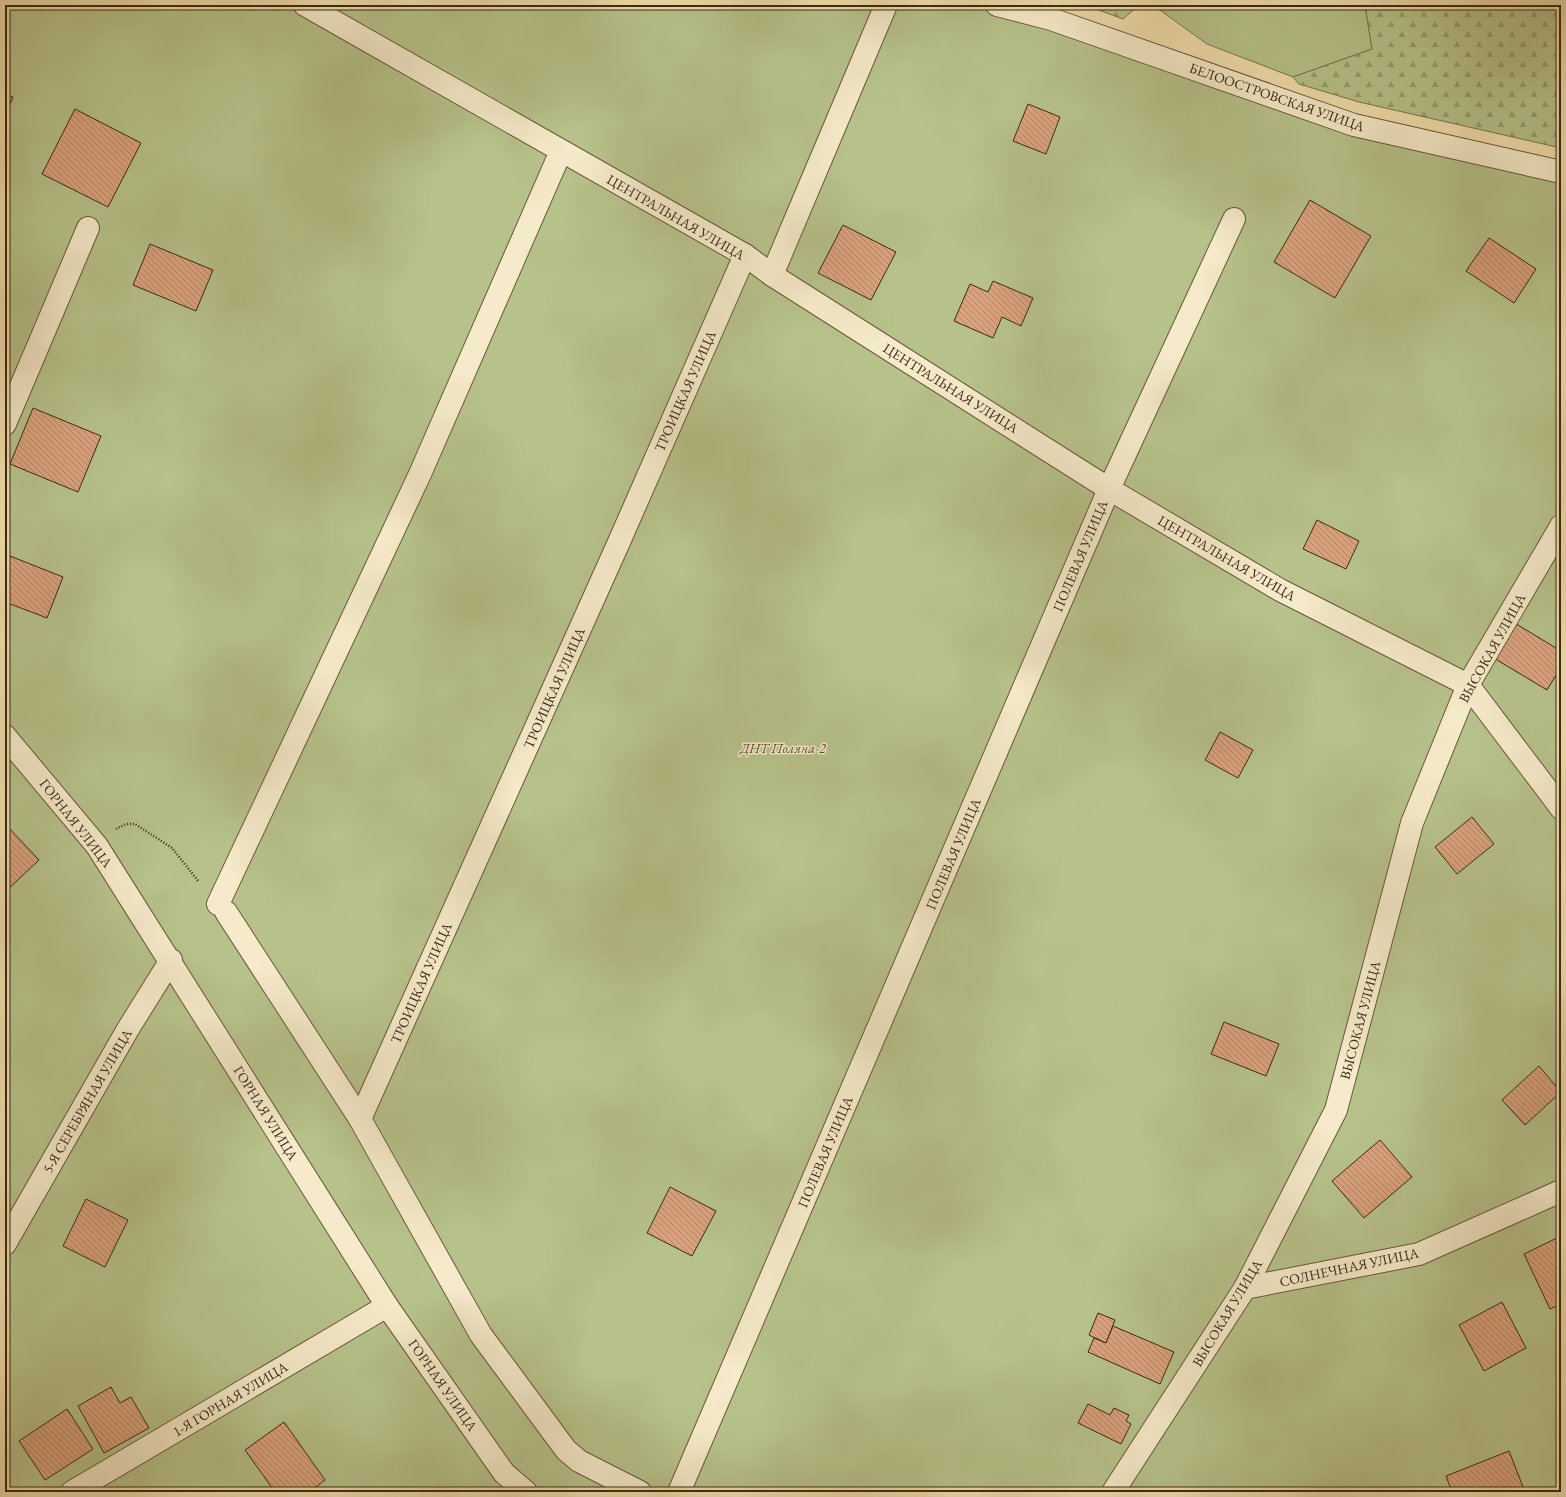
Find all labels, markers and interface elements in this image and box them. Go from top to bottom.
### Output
street label: БЕЛООСТРОВСКАЯ УЛИЦА [1187,59,1367,136]
street label: ЦЕНТРАЛЬНАЯ УЛИЦА [604,170,748,264]
street label: ТРОИЦКАЯ УЛИЦА [650,327,720,454]
street label: ЦЕНТРАЛЬНАЯ УЛИЦА [880,339,1022,437]
street label: ПОЛЕВАЯ УЛИЦА [1048,497,1112,615]
street label: ЦЕНТРАЛЬНАЯ УЛИЦА [1155,511,1299,605]
street label: ВЫСОКАЯ УЛИЦА [1455,590,1530,706]
street label: ТРОИЦКАЯ УЛИЦА [519,624,589,751]
park label: ДНТ Поляна-2 [739,739,827,757]
street label: ГОРНАЯ УЛИЦА [36,775,117,871]
street label: ПОЛЕВАЯ УЛИЦА [921,795,985,913]
street label: ТРОИЦКАЯ УЛИЦА [386,919,456,1046]
street label: ВЫСОКАЯ УЛИЦА [1336,958,1385,1081]
street label: 5-Я СЕРЕБРЯНАЯ УЛИЦА [38,1025,136,1176]
street label: ГОРНАЯ УЛИЦА [230,1062,302,1164]
street label: ПОЛЕВАЯ УЛИЦА [793,1093,857,1211]
street label: СОЛНЕЧНАЯ УЛИЦА [1278,1243,1421,1291]
street label: ВЫСОКАЯ УЛИЦА [1188,1256,1266,1370]
street label: ГОРНАЯ УЛИЦА [405,1335,482,1435]
street label: 1-Я ГОРНАЯ УЛИЦА [169,1357,291,1440]

